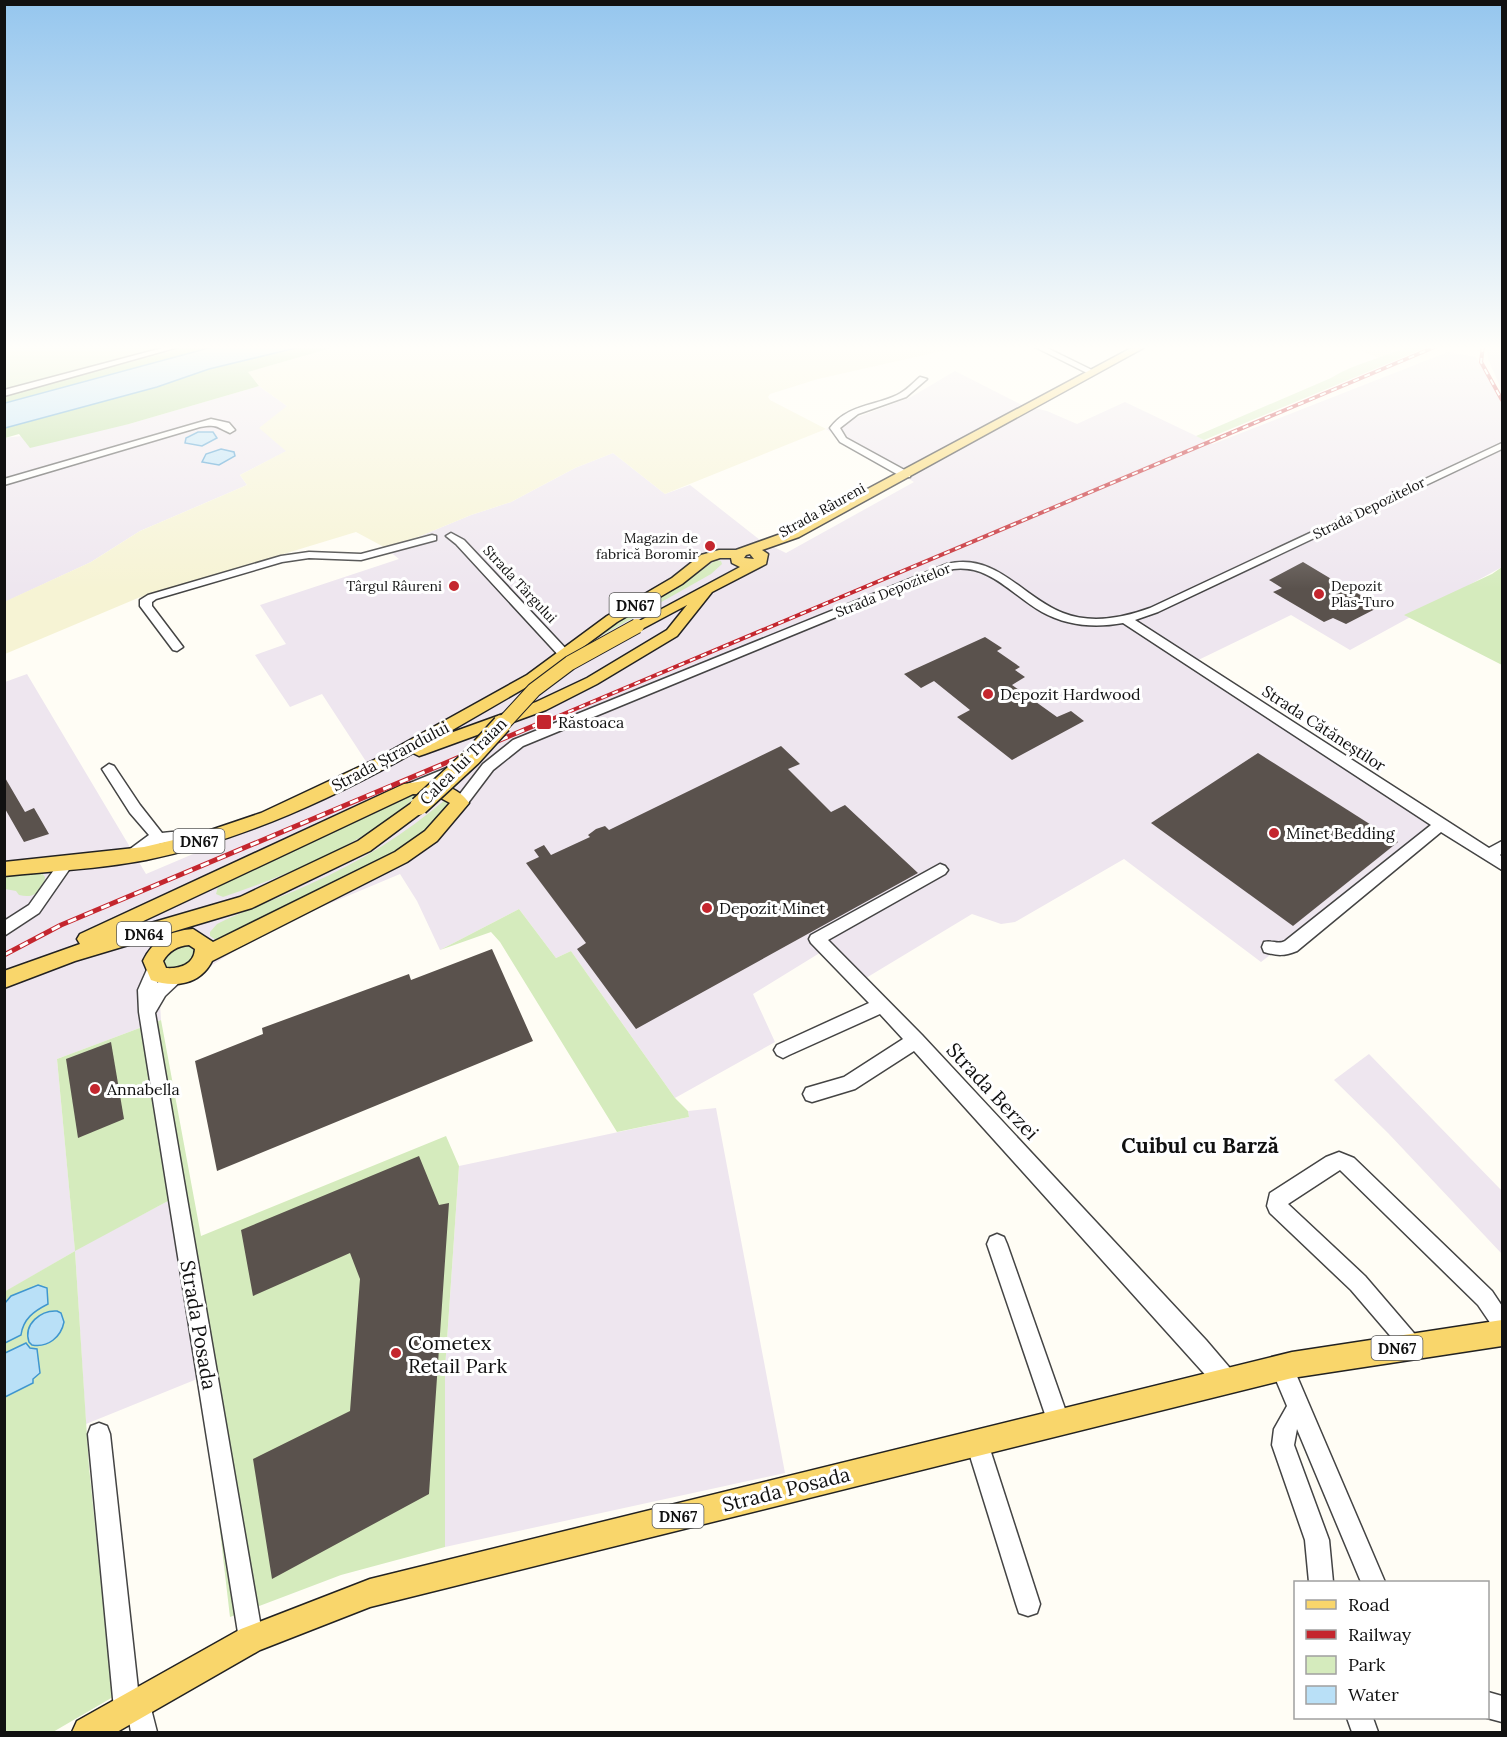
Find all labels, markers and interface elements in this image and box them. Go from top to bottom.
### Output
street label: Strada Depozitelor [1310,473,1428,543]
street label: Strada Râureni [776,479,868,541]
place label: Magazin de fabrică Boromir [596,529,698,563]
marker: Magazin de fabrică Boromir [703,539,717,553]
street label: Strada Târgului [479,541,561,627]
street label: Strada Depozitelor [833,559,953,621]
place label: Târgul Râureni [346,577,442,595]
place label: Depozit Plas-Turo [1331,577,1394,611]
marker: Târgul Râureni [447,579,461,593]
marker: Depozit Plas-Turo [1312,587,1326,601]
road number: DN67 [610,593,660,617]
street label: Strada Cătăneștilor [1259,681,1390,775]
place label: Depozit Hardwood [1000,684,1141,704]
marker: Depozit Hardwood [981,687,995,701]
place label: Răstoaca [558,712,624,732]
street label: Calea lui Traian [415,713,511,809]
marker: Răstoaca [535,713,553,731]
street label: Strada Ștrandului [328,717,452,795]
place label: Minet Bedding [1286,823,1396,843]
marker: Minet Bedding [1267,826,1281,840]
road number: DN67 [174,829,224,853]
place label: Depozit Minet [719,898,826,918]
marker: Depozit Minet [700,901,714,915]
road number: DN64 [117,922,171,946]
street label: Strada Berzei [942,1037,1044,1145]
place label: Annabella [106,1079,180,1099]
marker: Annabella [88,1082,102,1096]
district label: Cuibul cu Barză [1121,1132,1279,1159]
street label: Strada Posada [175,1258,223,1392]
place label: Cometex Retail Park [408,1330,507,1378]
road number: DN67 [1372,1336,1422,1360]
marker: Cometex Retail Park [389,1346,403,1360]
street label: Strada Posada [719,1461,853,1517]
road number: DN67 [652,1504,704,1528]
legend [1294,1581,1489,1719]
text: Road [1348,1593,1390,1616]
text: Railway [1348,1623,1412,1646]
text: Park [1348,1653,1386,1676]
text: Water [1348,1683,1399,1706]

